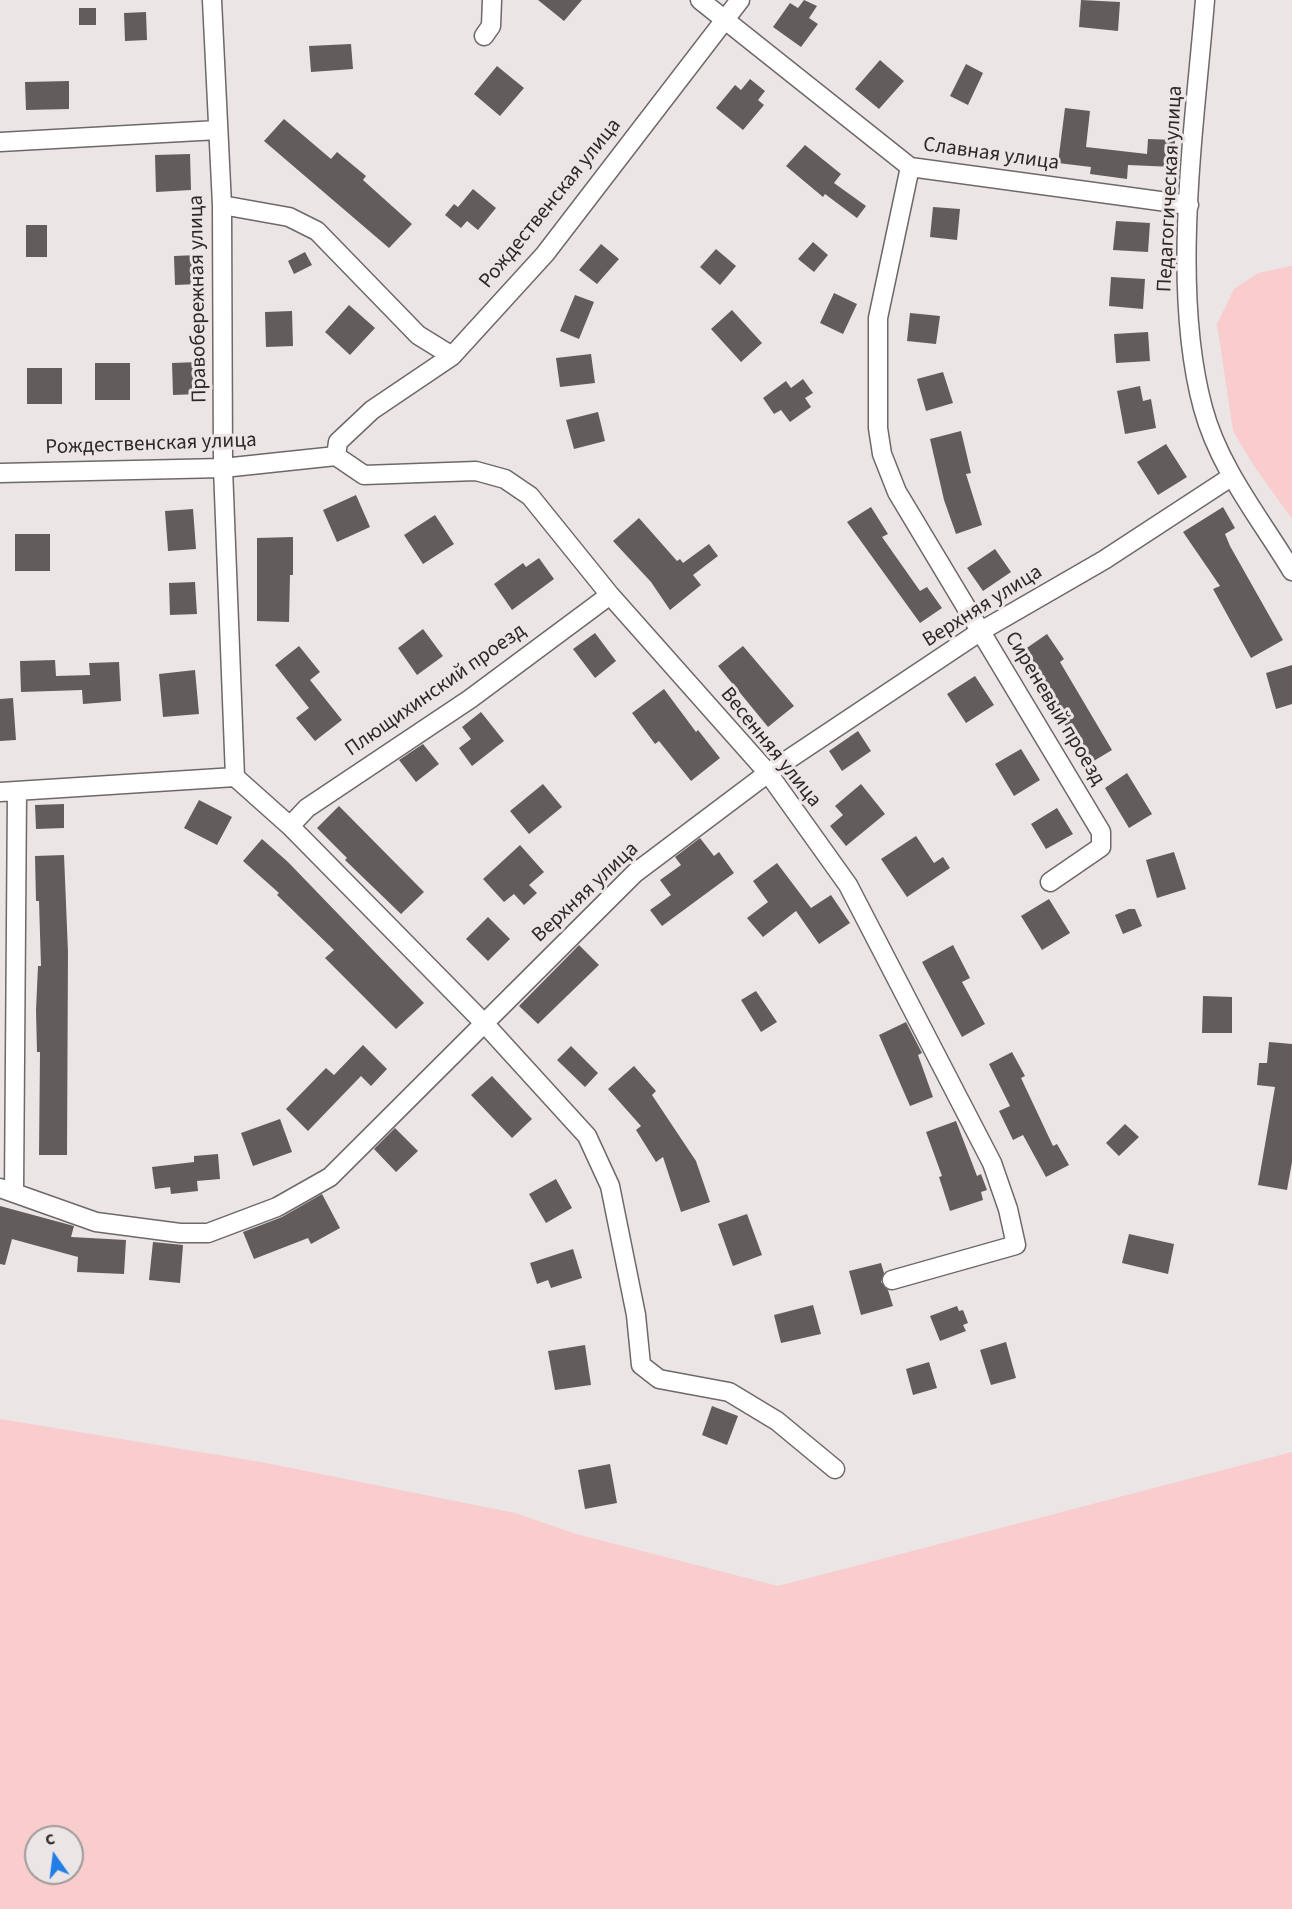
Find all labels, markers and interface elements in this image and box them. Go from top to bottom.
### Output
street label: Педагогическая улица [1153,85,1189,293]
street label: Рождественская улица [475,114,627,294]
street label: Славная улица [921,133,1061,177]
street label: Правобережная улица [185,195,213,403]
street label: Рождественская улица [45,429,257,461]
street label: Верхняя улица [919,560,1047,654]
street label: Плющихинский проезд [341,619,531,763]
street label: Сиреневый проезд [998,628,1110,790]
street label: Весенняя улица [714,683,826,813]
street label: Верхняя улица [528,837,644,949]
north arrow [24,1825,84,1885]
text: С [43,1828,57,1851]

